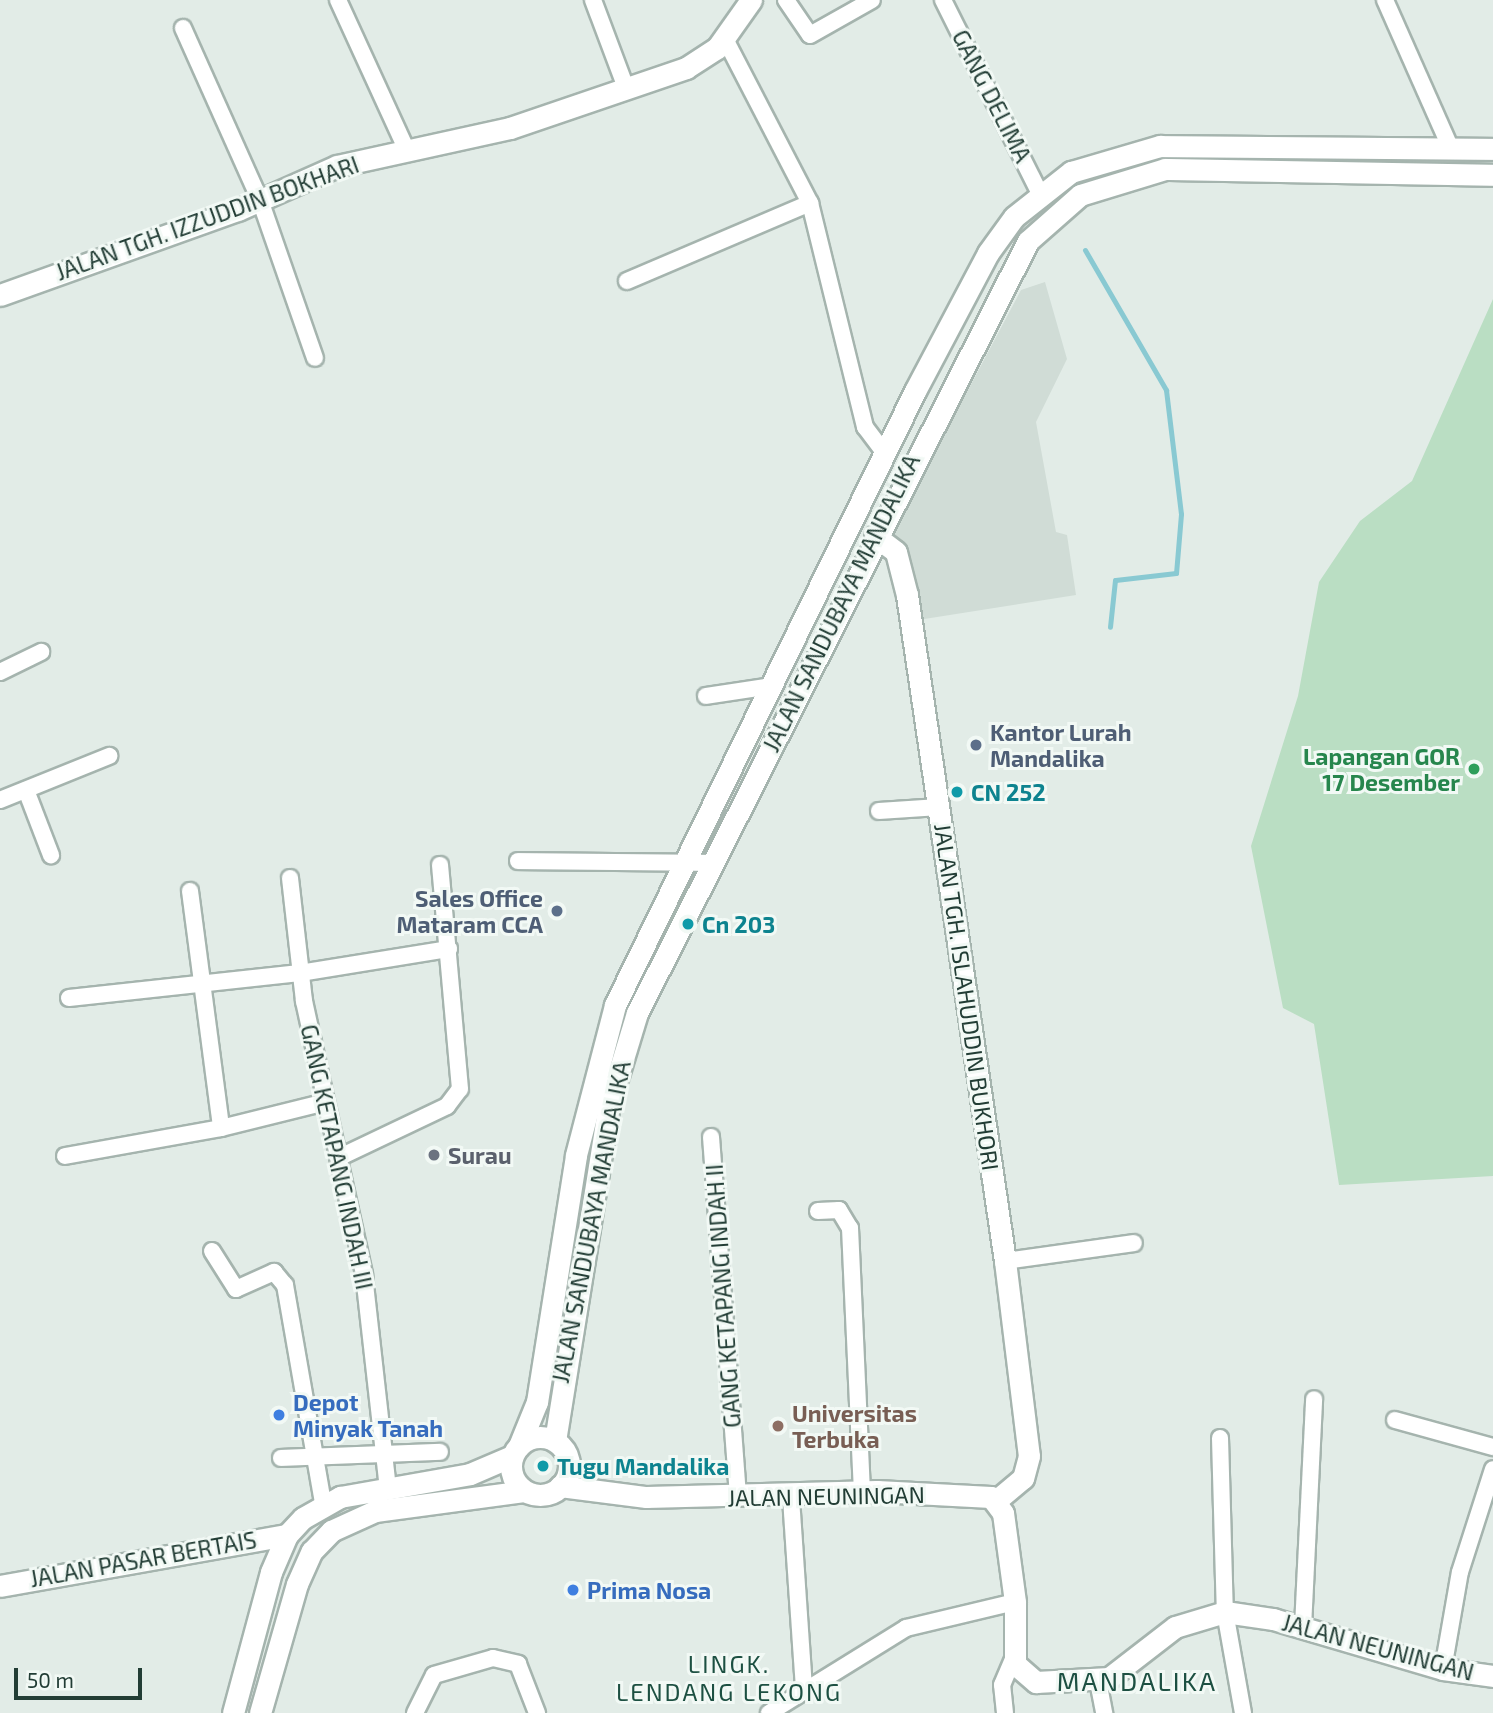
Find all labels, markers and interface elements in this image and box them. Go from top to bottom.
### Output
street label: GANG DELIMA [947,25,1037,167]
street label: JALAN TGH. IZZUDDIN BOKHARI [51,150,363,286]
street label: JALAN SANDUBAYA MANDALIKA [757,449,925,757]
place label: Kantor Lurah Mandalika [990,718,1132,772]
marker: Kantor Lurah Mandalika [968,737,984,753]
place label: Lapangan GOR 17 Desember [1303,742,1460,796]
marker: Lapangan GOR 17 Desember [1466,761,1482,777]
place label: CN 252 [971,778,1046,806]
marker: CN 252 [949,784,965,800]
street label: JALAN TGH. ISLAHUDDIN BUKHORI [929,821,1005,1173]
place label: Sales Office Mataram CCA [396,884,543,938]
marker: Sales Office Mataram CCA [549,903,565,919]
place label: Cn 203 [702,910,775,938]
marker: Cn 203 [680,916,696,932]
street label: GANG KETAPANG INDAH III [295,1022,379,1292]
street label: JALAN SANDUBAYA MANDALIKA [546,1058,636,1386]
place label: Surau [448,1141,512,1169]
marker: Surau [426,1147,442,1163]
street label: GANG KETAPANG INDAH II [700,1163,746,1429]
place label: Depot Minyak Tanah [293,1388,444,1442]
place label: Universitas Terbuka [792,1399,917,1453]
marker: Depot Minyak Tanah [271,1407,287,1423]
marker: Universitas Terbuka [770,1418,786,1434]
place label: Tugu Mandalika [557,1452,729,1480]
marker: Tugu Mandalika [535,1458,551,1474]
street label: JALAN NEUNINGAN [727,1480,925,1512]
street label: JALAN PASAR BERTAIS [28,1525,258,1593]
place label: Prima Nosa [587,1576,711,1604]
marker: Prima Nosa [565,1582,581,1598]
street label: JALAN NEUNINGAN [1279,1608,1477,1686]
district label: LINGK. LENDANG LEKONG [618,1650,840,1706]
scale bar [18,1654,145,1698]
district label: MANDALIKA [1058,1665,1216,1697]
text: 50 m [27,1667,74,1692]

